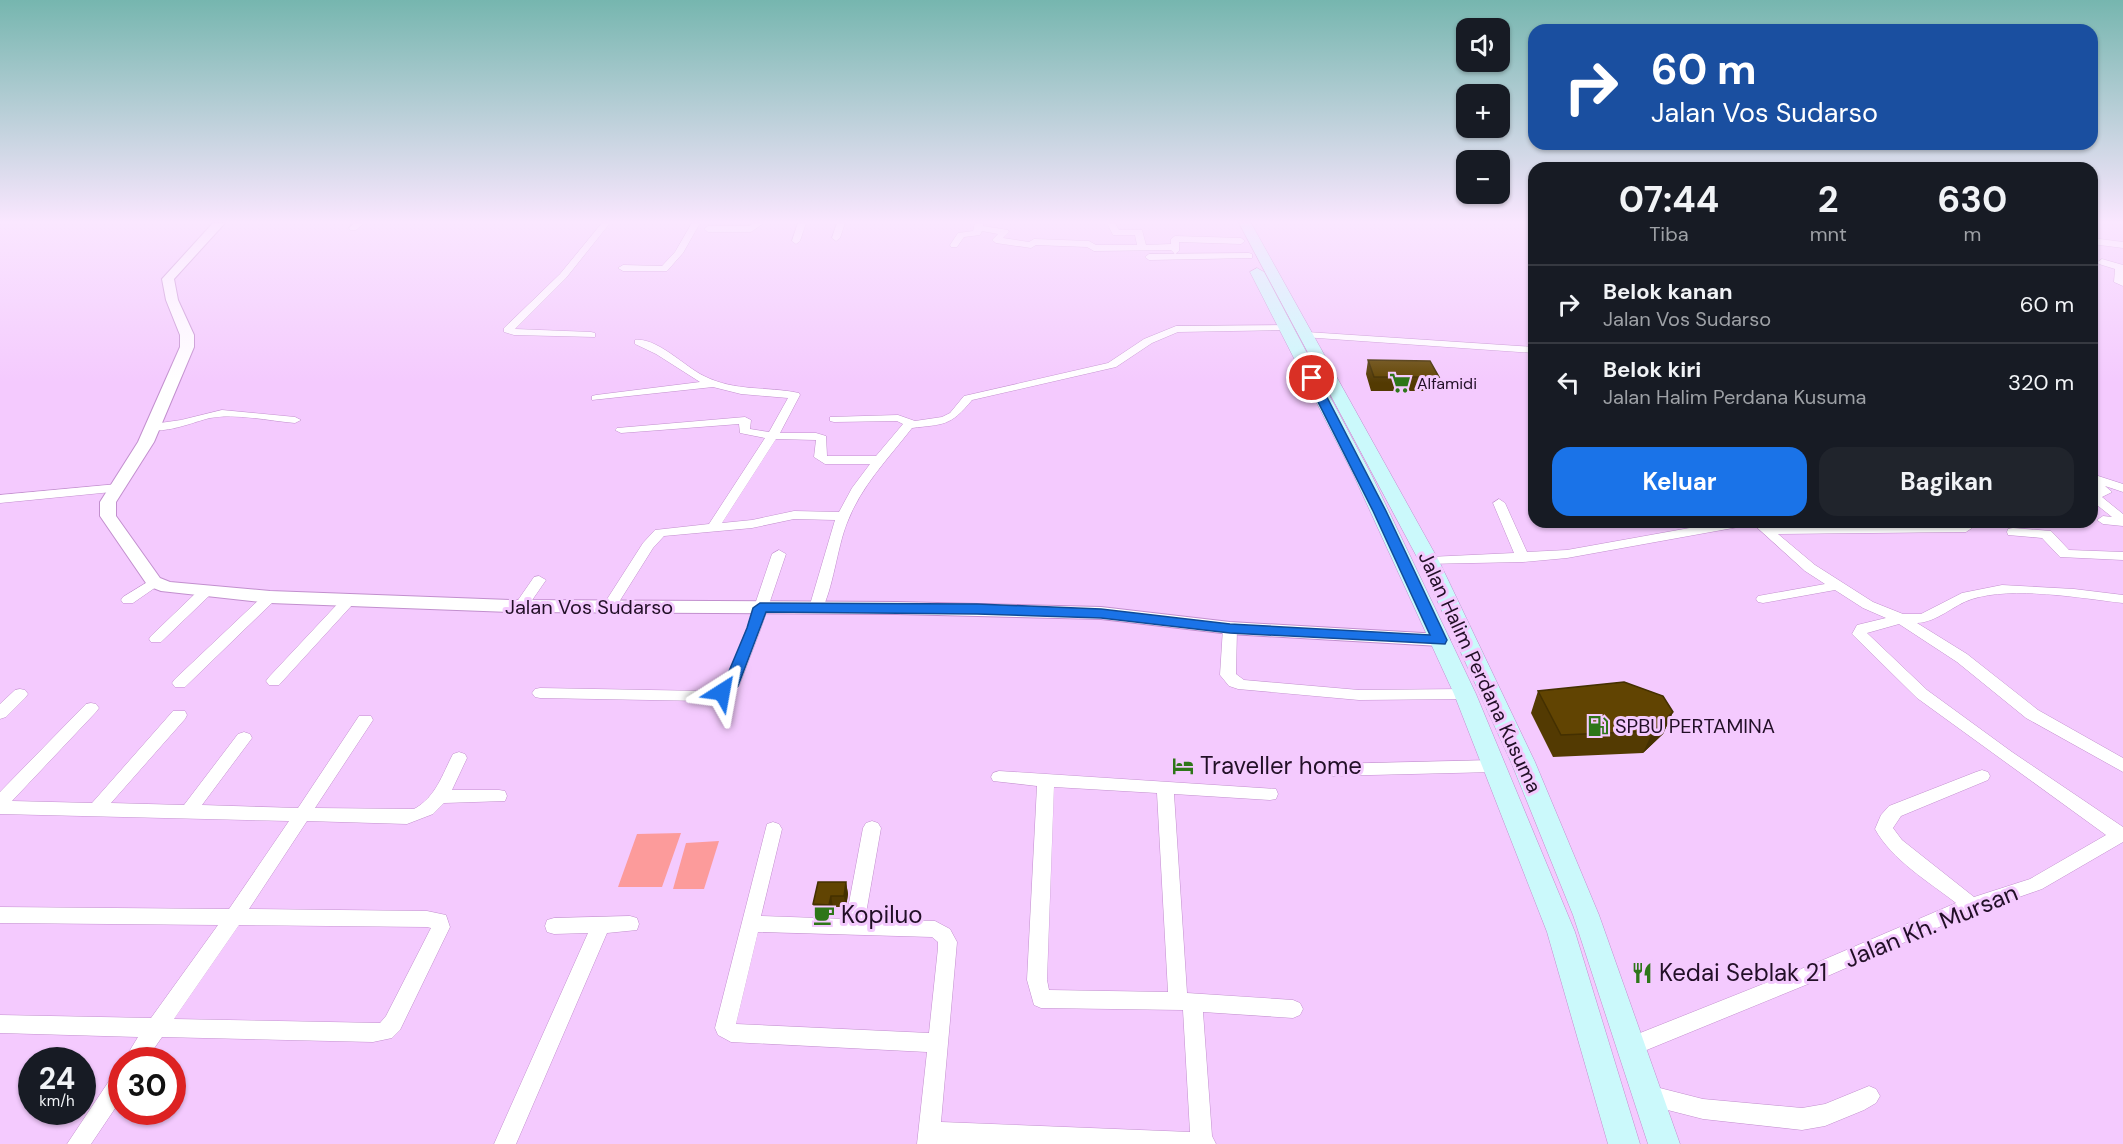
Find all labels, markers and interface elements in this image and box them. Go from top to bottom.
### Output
map controls [1456,18,1510,204]
button: sound [1456,18,1510,72]
text: 60 m [1651,42,1757,97]
icon: right [1552,48,1630,126]
button: + [1456,84,1510,138]
text: Jalan Vos Sudarso [1651,95,1878,130]
button: − [1456,150,1510,204]
text: 07:44 [1619,176,1719,223]
text: 2 [1818,176,1839,223]
text: 630 [1937,176,2007,223]
text: Tiba [1649,221,1689,247]
text: mnt [1810,221,1847,247]
text: m [1963,221,1981,247]
text: Belok kanan [1603,277,1733,306]
icon: right [1552,288,1585,321]
text: 60 m [2020,290,2074,319]
text: Jalan Vos Sudarso [1603,306,1771,332]
pin [1286,352,1337,403]
text: Belok kiri [1603,355,1701,384]
icon: arrive [1295,361,1328,394]
icon: left [1552,366,1585,399]
text: 320 m [2008,368,2074,397]
supermarket icon: Alfamidi [1388,371,1412,395]
place label: Alfamidi [1417,373,1477,394]
text: Jalan Halim Perdana Kusuma [1603,384,1866,410]
button: Keluar [1552,447,1807,516]
button: Bagikan [1819,447,2074,516]
street label: Jalan Halim Perdana Kusuma [1413,547,1547,797]
street label: Jalan Vos Sudarso [505,594,673,620]
position arrow [690,660,754,724]
place label: SPBU PERTAMINA [1615,713,1775,739]
fuel station icon: SPBU PERTAMINA [1586,714,1610,738]
place label: Traveller home [1200,750,1362,781]
hotel icon: Traveller home [1171,754,1195,778]
street label: Jalan Kh. Mursan [1840,877,2022,974]
place label: Kopiluo [841,899,923,930]
cafe icon: Kopiluo [812,903,836,927]
place label: Kedai Seblak 21 [1659,957,1827,988]
restaurant icon: Kedai Seblak 21 [1630,961,1654,985]
speed limit sign: 30 [108,1047,186,1125]
text: 24 [39,1059,75,1098]
text: km/h [39,1091,75,1111]

